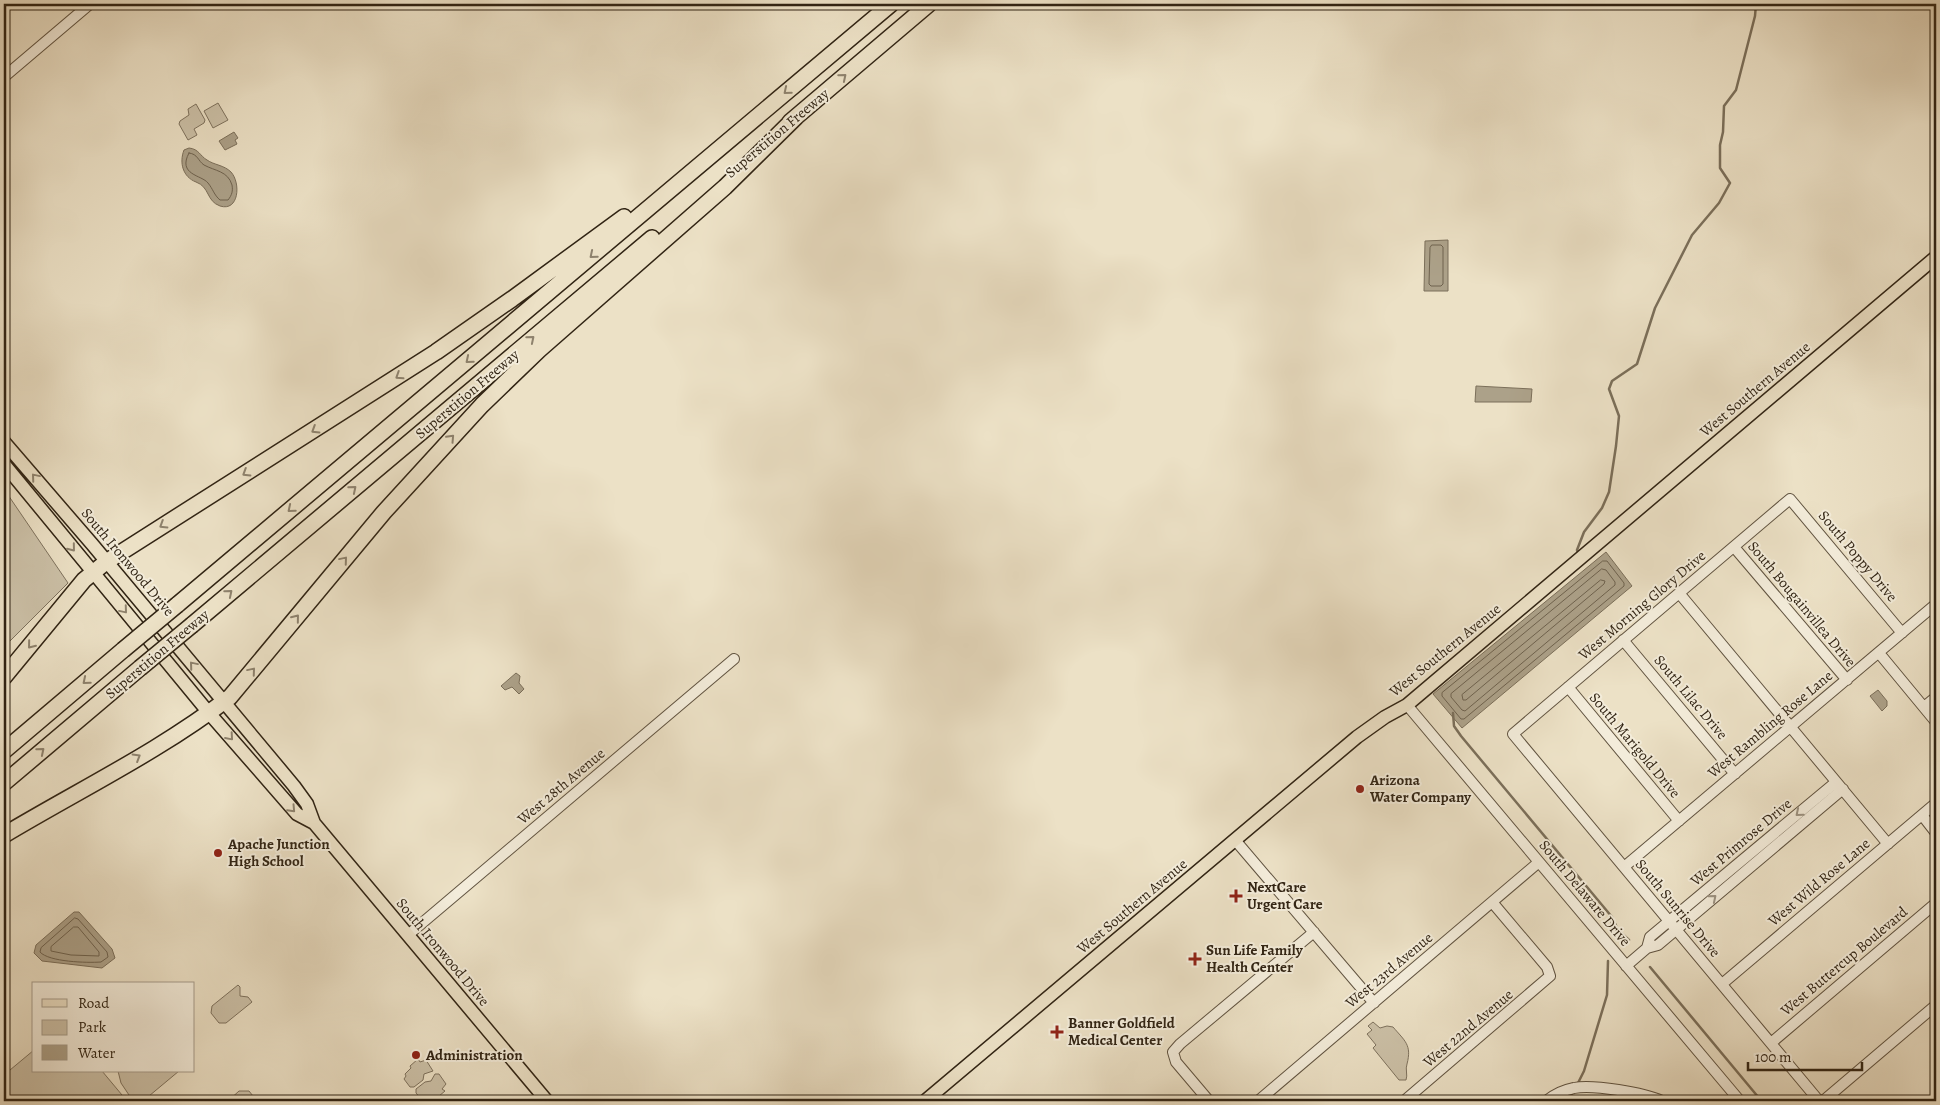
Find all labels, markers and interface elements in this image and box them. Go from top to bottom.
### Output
one-way arrow [837,74,846,82]
street label: Superstition Freeway [721,83,833,182]
one-way arrow [784,86,793,94]
one-way arrow [590,249,599,258]
one-way arrow [526,336,535,345]
street label: West Southern Avenue [1695,337,1815,442]
street label: Superstition Freeway [411,344,523,443]
one-way arrow [465,354,474,363]
one-way arrow [395,369,404,379]
one-way arrow [311,423,320,433]
one-way arrow [445,435,454,444]
one-way arrow [242,467,252,476]
one-way arrow [33,474,41,483]
one-way arrow [348,485,357,494]
street label: South Ironwood Drive [77,504,179,621]
one-way arrow [288,504,297,512]
street label: South Poppy Drive [1814,506,1902,606]
one-way arrow [160,519,169,529]
street label: South Bougainvillea Drive [1743,537,1861,671]
one-way arrow [66,542,75,551]
street label: West Morning Glory Drive [1573,546,1710,665]
one-way arrow [338,557,347,566]
one-way arrow [223,591,232,599]
street label: West Southern Avenue [1384,599,1505,702]
street label: Superstition Freeway [101,604,213,703]
one-way arrow [118,605,127,614]
one-way arrow [290,615,299,624]
one-way arrow [27,639,36,648]
street label: South Lilac Drive [1650,650,1732,744]
one-way arrow [189,661,198,670]
street label: West Rambling Rose Lane [1702,666,1837,783]
one-way arrow [246,668,255,677]
one-way arrow [83,676,92,684]
street label: South Marigold Drive [1585,688,1685,802]
one-way arrow [224,731,233,740]
street label: West 28th Avenue [512,743,609,829]
one-way arrow [35,749,44,757]
one-way arrow [132,754,141,764]
place label: Arizona Water Company [1369,770,1472,807]
marker: Arizona Water Company [1354,783,1366,795]
street label: West Primrose Drive [1685,793,1796,891]
one-way arrow [286,803,295,812]
one-way arrow [1796,807,1805,815]
street label: West Wild Rose Lane [1763,833,1874,931]
place label: Apache Junction High School [227,834,330,871]
street label: South Delaware Drive [1535,836,1636,951]
marker: Apache Junction High School [212,847,224,859]
street label: West Southern Avenue [1072,854,1192,959]
street label: South Sunrise Drive [1631,855,1725,962]
place label: NextCare Urgent Care [1247,877,1323,914]
marker: NextCare Urgent Care [1229,889,1243,903]
street label: South Ironwood Drive [392,894,494,1011]
one-way arrow [1707,896,1716,904]
street label: West Buttercup Boulevard [1776,901,1912,1021]
street label: West 23rd Avenue [1340,927,1437,1013]
place label: Sun Life Family Health Center [1206,940,1304,977]
marker: Sun Life Family Health Center [1188,952,1202,966]
legend [32,982,195,1072]
street label: West 22nd Avenue [1418,984,1517,1072]
text: Road [78,993,110,1013]
place label: Banner Goldfield Medical Center [1068,1013,1176,1050]
text: Park [78,1017,107,1037]
marker: Banner Goldfield Medical Center [1050,1025,1064,1039]
scale bar [1748,1040,1861,1072]
text: Water [77,1043,115,1063]
place label: Administration [425,1045,523,1065]
text: 100 m [1755,1047,1792,1067]
marker: Administration [410,1049,422,1061]

